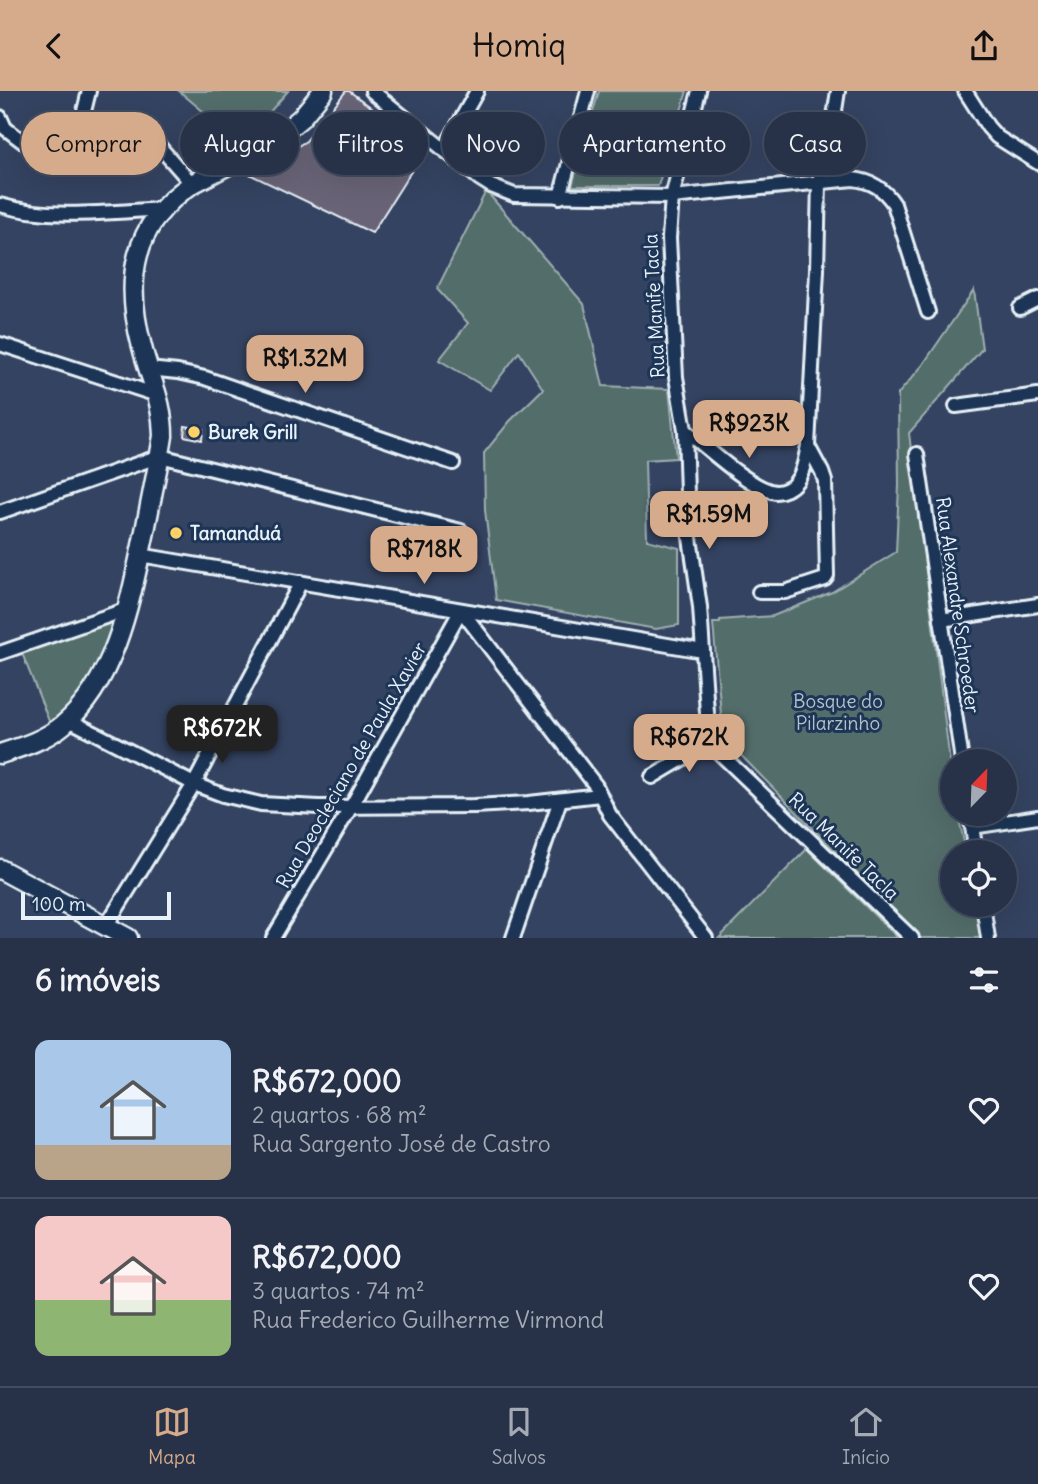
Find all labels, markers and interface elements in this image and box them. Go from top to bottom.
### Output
text: Homiq [472,25,566,66]
icon: back [35,27,73,65]
icon: share [965,27,1003,65]
chip: Comprar [21,112,166,175]
chip: Alugar [180,112,299,175]
chip: Filtros [313,112,428,175]
chip: Novo [442,112,545,175]
chip: Apartamento [559,112,750,175]
chip: Casa [764,112,866,175]
street label: Rua Manife Tacla [638,233,670,379]
pin: R$1.32M [240,335,370,395]
text: R$1.32M [262,343,348,372]
pin: R$923K [692,401,806,460]
text: R$923K [709,408,789,437]
place label: Burek Grill [208,420,297,444]
marker: Burek Grill [186,424,202,440]
pin: R$1.59M [644,491,774,551]
street label: Rua Alexandre Schroeder [931,495,985,715]
text: R$1.59M [666,499,752,528]
place label: Tamanduá [190,521,281,545]
marker: Tamanduá [168,525,184,541]
pin: R$718K [367,526,481,586]
text: R$718K [386,534,462,563]
street label: Rua Deocleciano de Paula Xavier [271,637,432,892]
park label: Bosque do Pilarzinho [793,689,883,735]
pin: R$672K [165,705,279,765]
text: R$672K [183,713,261,742]
pin: R$672K [632,715,746,774]
text: R$672K [650,722,728,751]
north arrow [940,749,1017,826]
map controls [940,749,1017,917]
street label: Rua Manife Tacla [784,787,904,905]
button: locate [940,840,1017,917]
scale bar [21,889,172,921]
text: 100 m [32,892,86,916]
text: 6 imóveis [35,961,160,999]
icon: filters [965,961,1003,999]
text: R$672,000 [252,1062,402,1100]
icon: home [91,1068,175,1152]
icon: heart [965,1091,1003,1129]
text: 2 quartos · 68 m² [252,1100,427,1129]
text: Rua Sargento José de Castro [252,1129,551,1158]
text: R$672,000 [252,1238,402,1276]
icon: home [91,1244,175,1328]
icon: heart [965,1267,1003,1305]
text: 3 quartos · 74 m² [252,1276,425,1305]
text: Rua Frederico Guilherme Virmond [252,1305,604,1334]
tab: Mapa [148,1403,196,1469]
tab: Salvos [492,1403,546,1469]
tab: Início [842,1403,890,1469]

